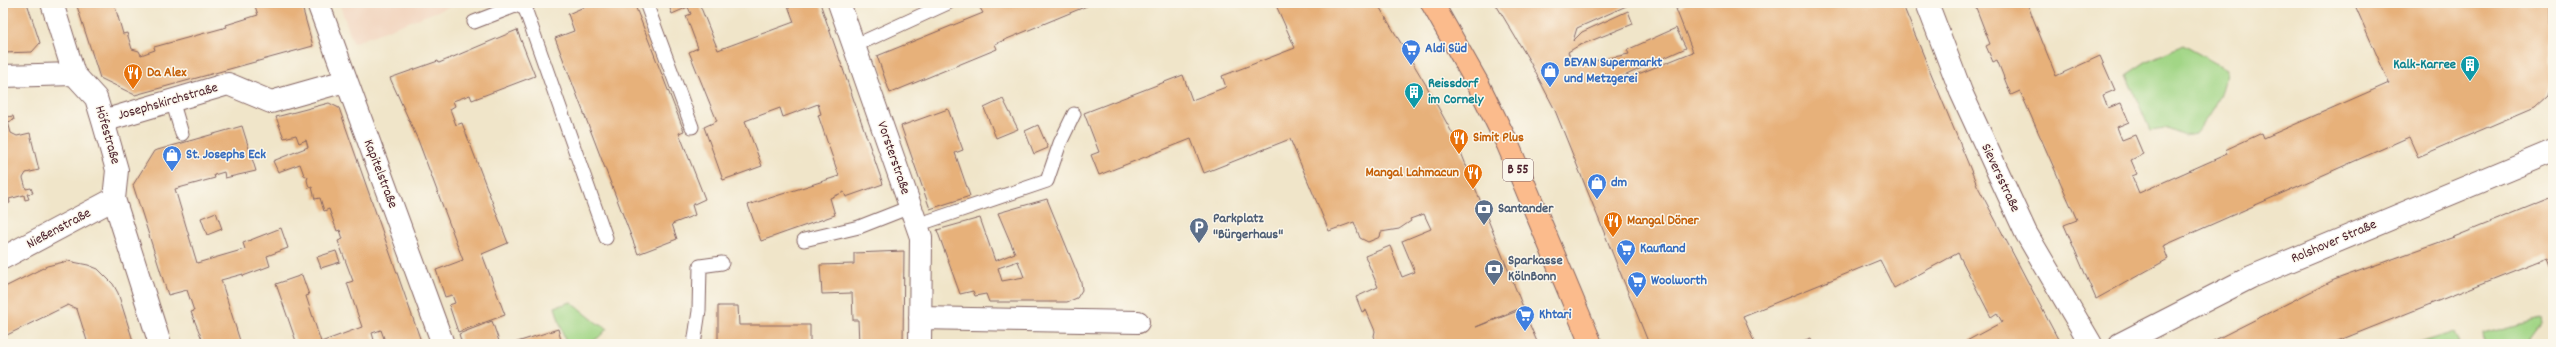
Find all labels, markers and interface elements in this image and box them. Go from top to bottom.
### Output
supermarket icon: Aldi Süd [1400,38,1422,66]
place label: Aldi Süd [1425,39,1468,59]
place label: BEYAN Supermarkt und Metzgerei [1564,53,1663,89]
building icon: Kalk-Karree [2459,54,2481,82]
place label: Kalk-Karree [2393,55,2456,75]
shop icon: BEYAN Supermarkt und Metzgerei [1539,60,1561,88]
restaurant icon: Da Alex [122,62,144,90]
place label: Da Alex [147,63,187,83]
place label: Reissdorf im Cornely [1428,74,1485,110]
street label: Josephskirchstraße [116,78,220,126]
building icon: Reissdorf im Cornely [1403,81,1425,109]
street label: Höfestraße [89,103,125,167]
street label: Vorsterstraße [871,119,915,197]
restaurant icon: Simit Plus [1448,127,1470,155]
place label: Simit Plus [1473,128,1524,148]
street label: Kapitelstraße [358,137,402,211]
street label: Sieversstraße [1975,140,2025,216]
shop icon: St. Josephs Eck [161,144,183,172]
place label: St. Josephs Eck [186,145,266,165]
road number: B 55 [1503,159,1533,181]
restaurant icon: Mangal Lahmacun [1462,162,1484,190]
place label: Mangal Lahmacun [1366,163,1460,183]
shop icon: dm [1586,172,1608,200]
place label: dm [1611,173,1628,193]
bank icon: Santander [1473,198,1495,226]
place label: Santander [1498,199,1554,219]
street label: Nießenstraße [23,204,95,254]
place label: Parkplatz "Bürgerhaus" [1213,209,1283,245]
restaurant icon: Mangal Döner [1602,210,1624,238]
place label: Mangal Döner [1627,211,1700,231]
street label: Rolshover Straße [2288,215,2380,269]
parking icon: Parkplatz "Bürgerhaus" [1188,216,1210,244]
supermarket icon: Kaufland [1615,238,1637,266]
place label: Kaufland [1640,239,1686,259]
place label: Sparkasse KölnBonn [1508,251,1563,287]
bank icon: Sparkasse KölnBonn [1483,258,1505,286]
supermarket icon: Woolworth [1626,270,1648,298]
place label: Woolworth [1651,271,1707,291]
supermarket icon: Khtari [1514,304,1536,332]
place label: Khtari [1539,305,1572,325]

